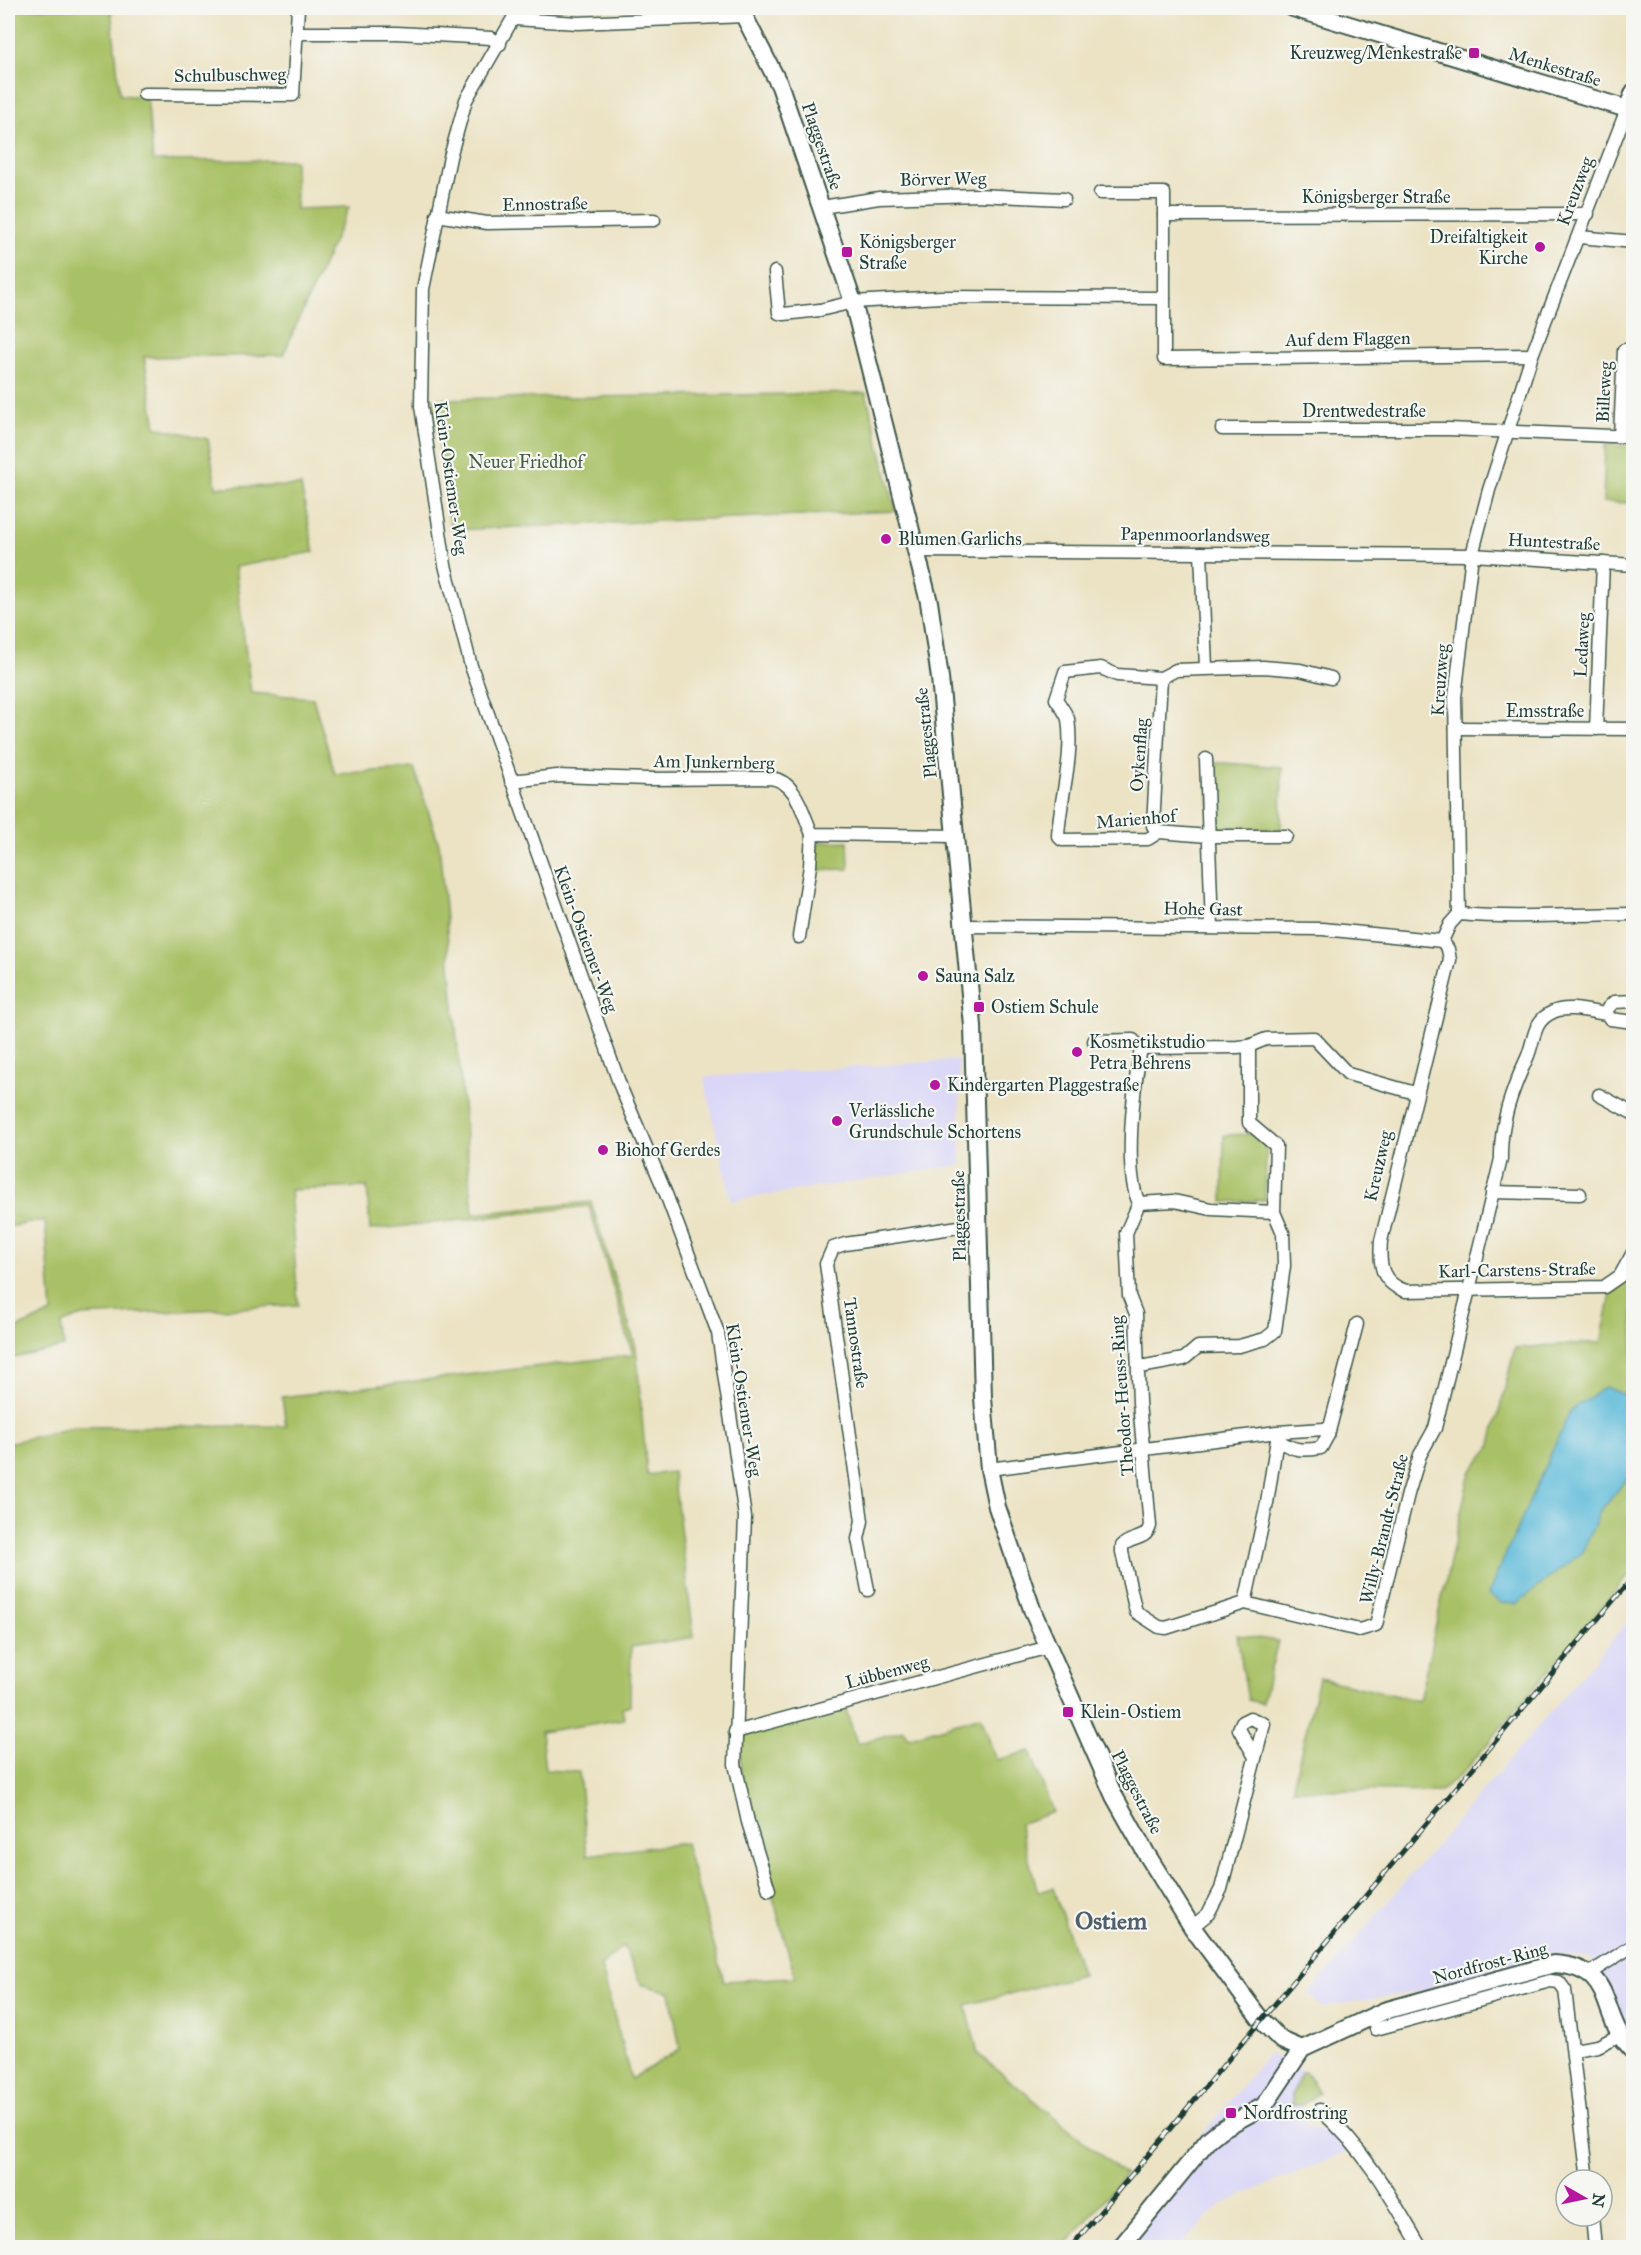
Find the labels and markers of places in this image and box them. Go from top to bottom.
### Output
place label: Kreuzweg/Menkestraße [1289,42,1462,65]
marker: Kreuzweg/Menkestraße [1467,46,1481,60]
place label: Dreifaltigkeit Kirche [1430,226,1529,269]
place label: Königsberger Straße [859,231,956,274]
marker: Dreifaltigkeit Kirche [1533,240,1547,254]
marker: Königsberger Straße [840,245,854,259]
place label: Blumen Garlichs [898,528,1022,550]
marker: Blumen Garlichs [879,532,893,546]
place label: Sauna Salz [935,965,1015,987]
marker: Sauna Salz [916,969,930,983]
place label: Ostiem Schule [991,996,1099,1018]
marker: Ostiem Schule [972,1000,986,1014]
place label: Kosmetikstudio Petra Behrens [1089,1031,1205,1074]
marker: Kosmetikstudio Petra Behrens [1070,1045,1084,1059]
place label: Kindergarten Plaggestraße [947,1074,1139,1097]
marker: Kindergarten Plaggestraße [928,1078,942,1092]
place label: Verlässliche Grundschule Schortens [848,1100,1021,1143]
marker: Verlässliche Grundschule Schortens [830,1114,844,1128]
place label: Biohof Gerdes [615,1139,720,1161]
marker: Biohof Gerdes [596,1143,610,1157]
place label: Klein-Ostiem [1080,1701,1181,1723]
marker: Klein-Ostiem [1061,1705,1075,1719]
place label: Nordfrostring [1243,2102,1348,2125]
marker: Nordfrostring [1224,2106,1238,2120]

